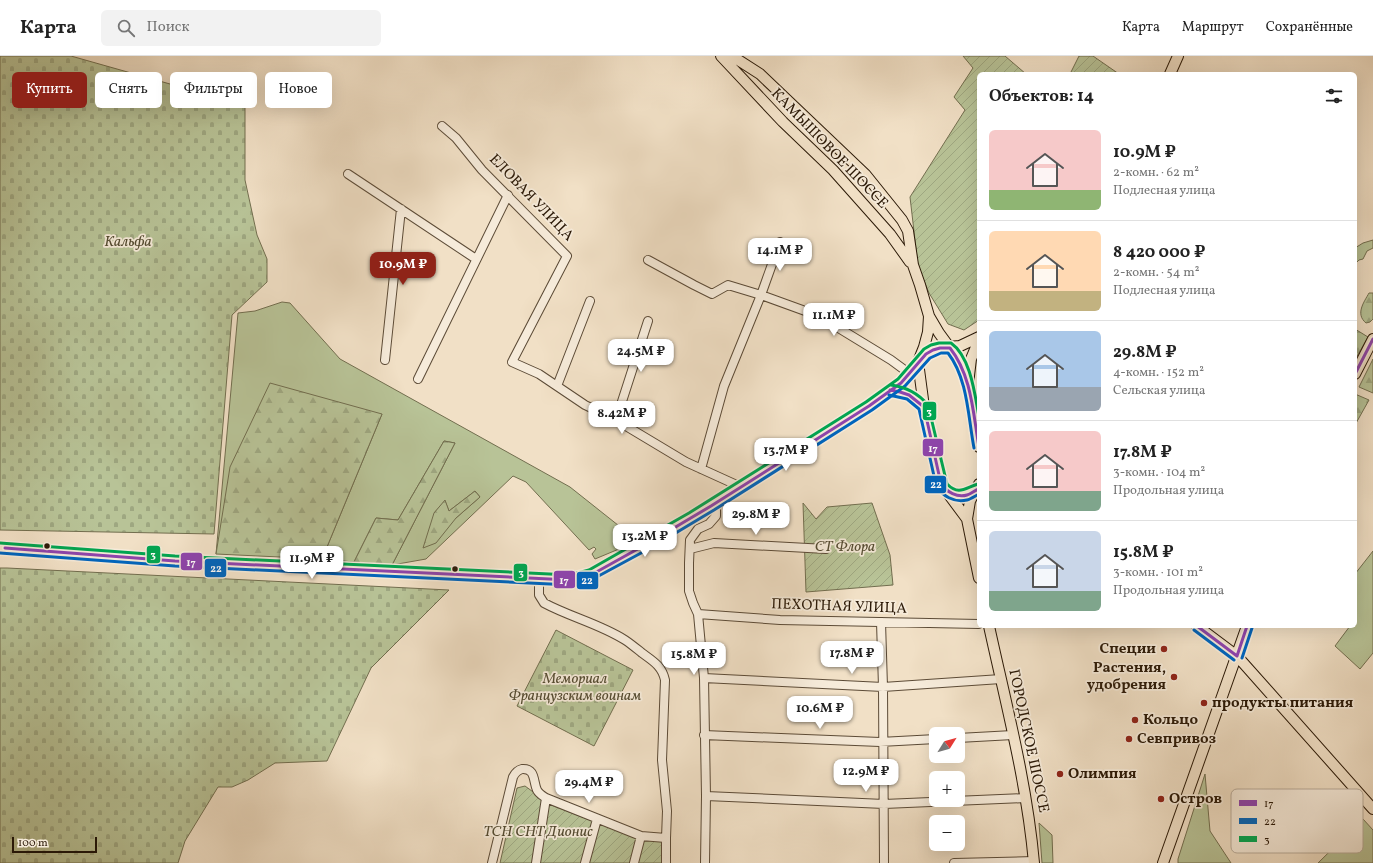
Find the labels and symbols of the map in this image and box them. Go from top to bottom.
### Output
street label: КАМЫШОВОЕ ШОССЕ [766,84,892,214]
street label: ЕЛОВАЯ УЛИЦА [484,150,578,247]
park label: Кальфа [104,232,152,253]
pin: 14.1M ₽ [743,238,817,272]
pin: 10.9M ₽ [366,252,440,286]
pin: 11.1M ₽ [797,303,871,337]
pin: 24.5M ₽ [604,339,678,373]
pin: 8.42M ₽ [585,401,659,435]
line badge: 3 [922,401,937,421]
text: 3 [926,405,932,420]
pin: 13.7M ₽ [749,438,823,472]
line badge: 17 [922,438,944,457]
text: 17 [928,442,938,457]
line badge: 22 [924,475,947,494]
text: 22 [930,478,942,493]
pin: 29.8M ₽ [719,502,793,536]
pin: 13.2M ₽ [608,524,682,558]
park label: СТ Флора [815,537,875,558]
unlabelled marker [42,541,52,551]
line badge: 3 [146,545,161,564]
pin: 11.9M ₽ [275,546,349,580]
text: 3 [150,548,156,563]
line badge: 17 [180,552,203,571]
text: 17 [186,556,196,571]
line badge: 22 [204,558,227,578]
text: 22 [210,562,222,577]
line badge: 3 [513,563,528,582]
unlabelled marker [450,564,460,574]
text: 3 [518,566,524,581]
line badge: 17 [553,570,576,589]
line badge: 22 [576,571,599,590]
text: 17 [559,574,569,589]
text: 22 [581,574,593,589]
street label: ПЕХОТНАЯ УЛИЦА [771,594,908,620]
place label: Специи [1100,639,1156,660]
pin: 17.8M ₽ [815,641,889,675]
pin: 15.8M ₽ [657,642,731,676]
marker: Специи [1159,644,1169,654]
place label: Растения, удобрения [1087,658,1166,696]
street label: ГОРОДСКОЕ ШОССЕ [1003,667,1053,815]
park label: Мемориал Французским воинам [509,669,641,707]
marker: Растения, удобрения [1169,672,1179,682]
place label: продукты питания [1212,693,1354,714]
pin: 10.6M ₽ [783,696,857,730]
marker: продукты питания [1199,698,1209,708]
place label: Кольцо [1143,710,1198,731]
marker: Кольцо [1130,715,1140,725]
north arrow [929,727,965,763]
place label: Севпривоз [1137,729,1216,750]
marker: Севпривоз [1124,734,1134,744]
pin: 12.9M ₽ [829,759,903,793]
place label: Олимпия [1068,764,1137,785]
marker: Олимпия [1055,769,1065,779]
pin: 29.4M ₽ [552,770,626,804]
place label: Остров [1169,789,1222,810]
legend [1231,789,1363,853]
marker: Остров [1156,794,1166,804]
text: 17 [1264,797,1274,812]
text: 22 [1264,815,1276,830]
park label: ТСН СНТ Дионис [483,822,593,843]
text: 3 [1264,833,1270,848]
scale bar [12,835,97,854]

